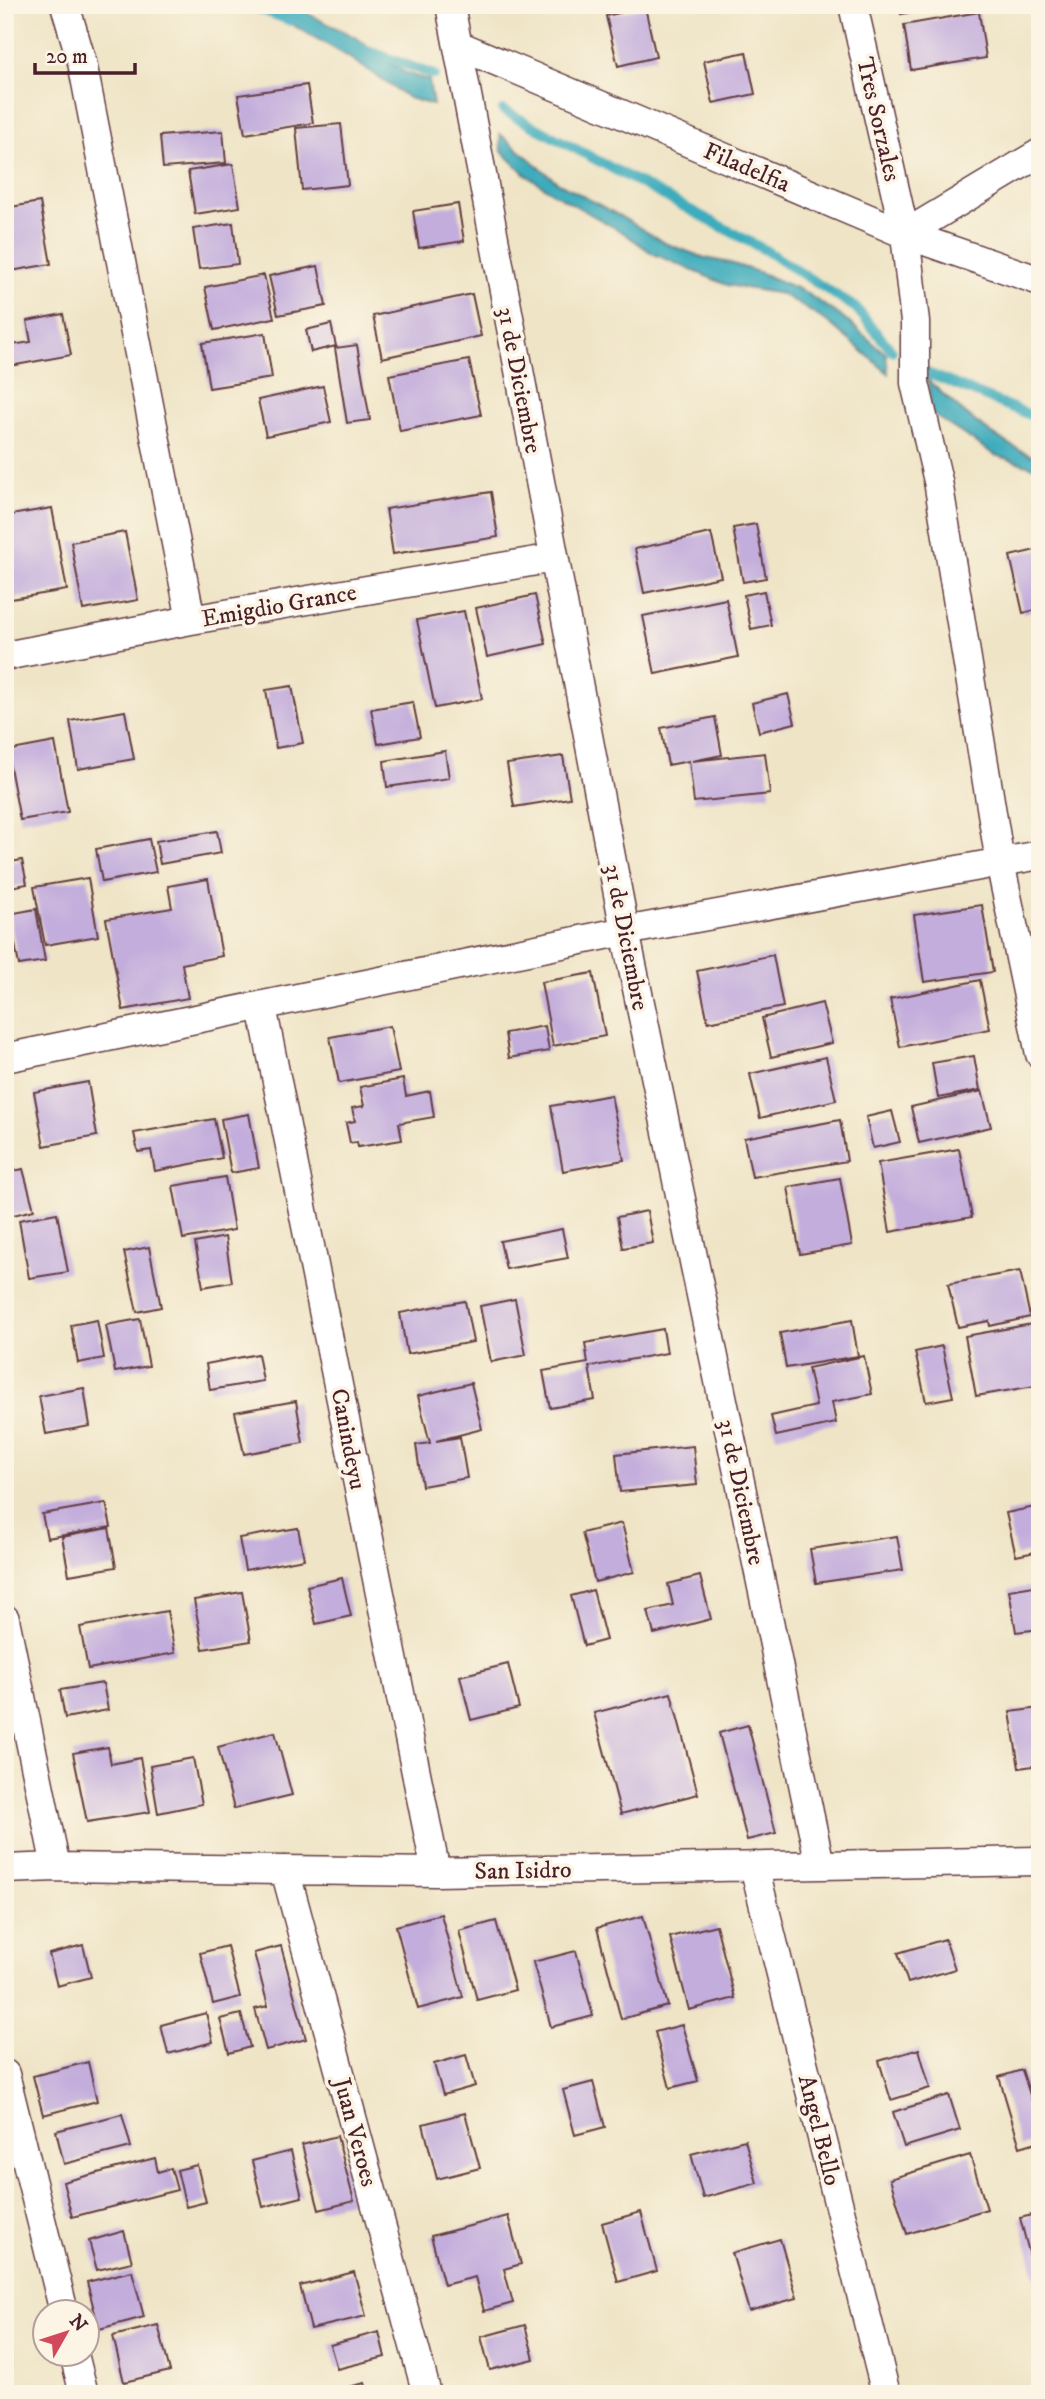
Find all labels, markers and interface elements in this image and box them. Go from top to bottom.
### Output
scale bar [35,32,135,76]
text: 20 m [46,44,88,70]
street label: Tres Sorzales [849,54,907,184]
street label: Filadelfia [699,136,795,200]
street label: 31 de Diciembre [490,304,548,456]
street label: Emigdio Grance [200,578,359,634]
street label: 31 de Diciembre [597,861,655,1013]
street label: Canindeyu [324,1386,372,1492]
street label: 31 de Diciembre [711,1416,771,1568]
street label: San Isidro [474,1855,572,1887]
street label: Angel Bello [791,2072,847,2189]
street label: Juan Veroes [326,2073,384,2190]
north arrow [32,2298,102,2368]
text: N [64,2310,92,2337]

